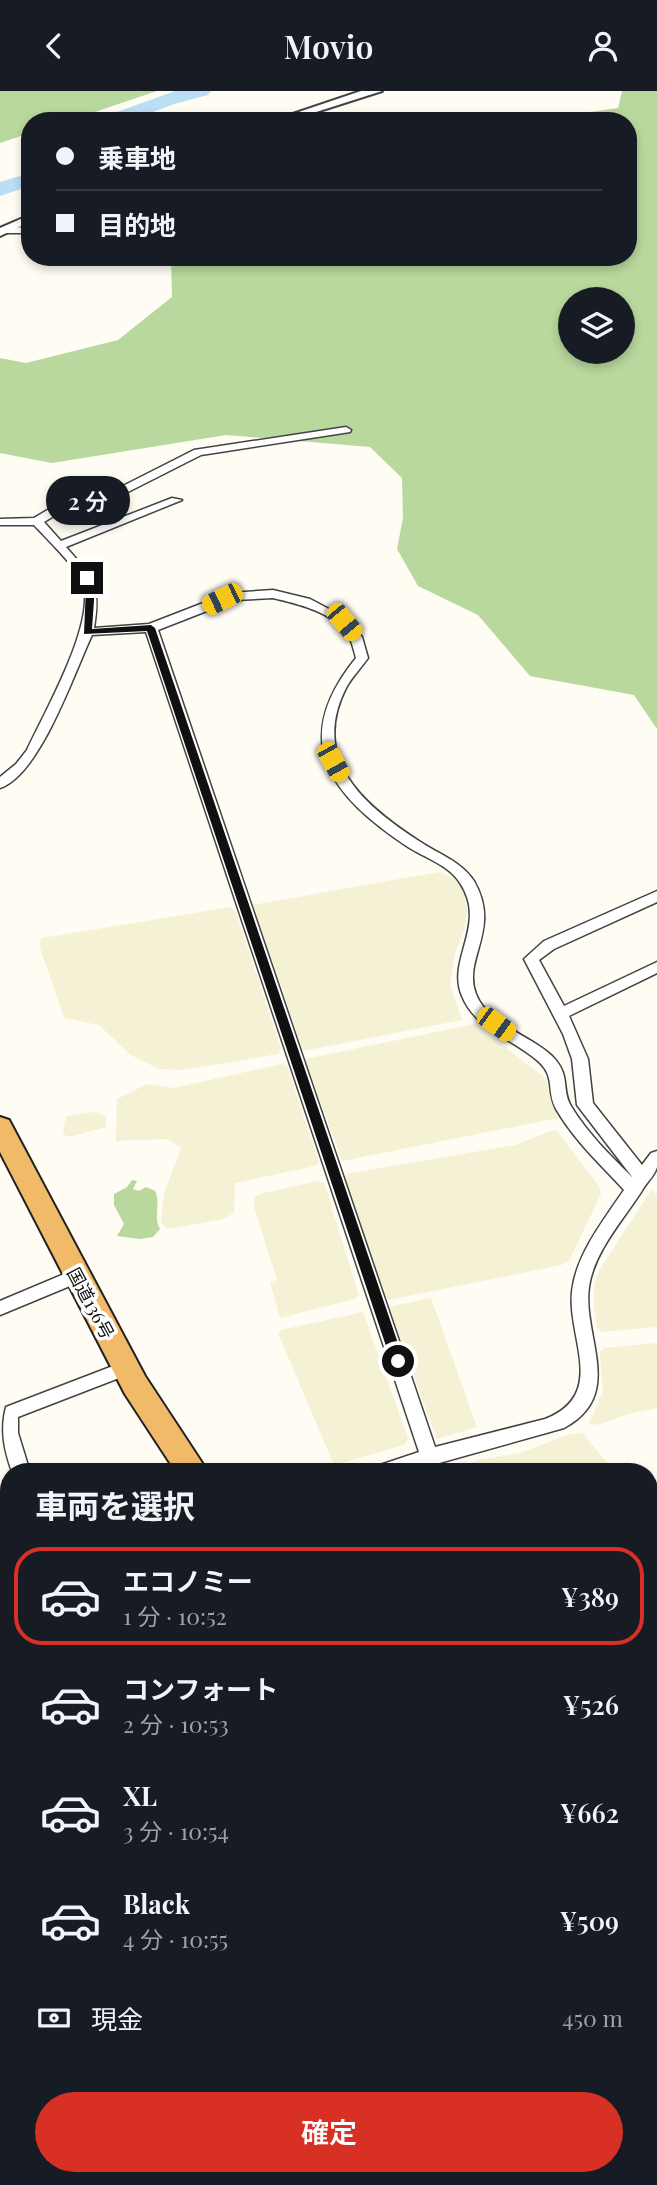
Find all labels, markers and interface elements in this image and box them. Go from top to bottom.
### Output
text: Movio [284,24,373,67]
icon: back [35,27,73,65]
icon: person [584,27,622,65]
text: 乗車地 [98,140,176,175]
text: 目的地 [98,207,176,242]
map controls [558,287,635,364]
button: layers [558,287,635,364]
callout: 2 分 [45,477,129,525]
text: 2 分 [68,485,108,516]
route end [71,562,103,594]
car [199,580,246,618]
car [323,599,366,645]
car [314,739,353,785]
car [473,1003,520,1045]
street label: 国道136号 [62,1263,120,1343]
route start [382,1345,414,1377]
text: 車両を選択 [35,1483,195,1526]
text: エコノミー [123,1563,253,1598]
icon: car [39,1565,102,1628]
text: ¥389 [561,1579,619,1614]
text: 1 分 · 10:52 [123,1600,227,1631]
text: コンフォート [123,1671,278,1706]
icon: car [39,1673,102,1736]
text: ¥526 [563,1687,619,1722]
text: 2 分 · 10:53 [123,1708,229,1739]
text: XL [123,1778,157,1813]
icon: car [39,1781,102,1844]
text: ¥662 [560,1795,619,1830]
text: 3 分 · 10:54 [123,1815,229,1846]
text: Black [123,1886,190,1921]
icon: car [39,1889,102,1952]
text: ¥509 [560,1903,619,1938]
text: 4 分 · 10:55 [123,1923,228,1954]
icon: cash [35,1999,73,2037]
text: 現金 [91,2001,143,2036]
text: 450 m [562,2002,623,2033]
button: 確定 [35,2092,623,2172]

